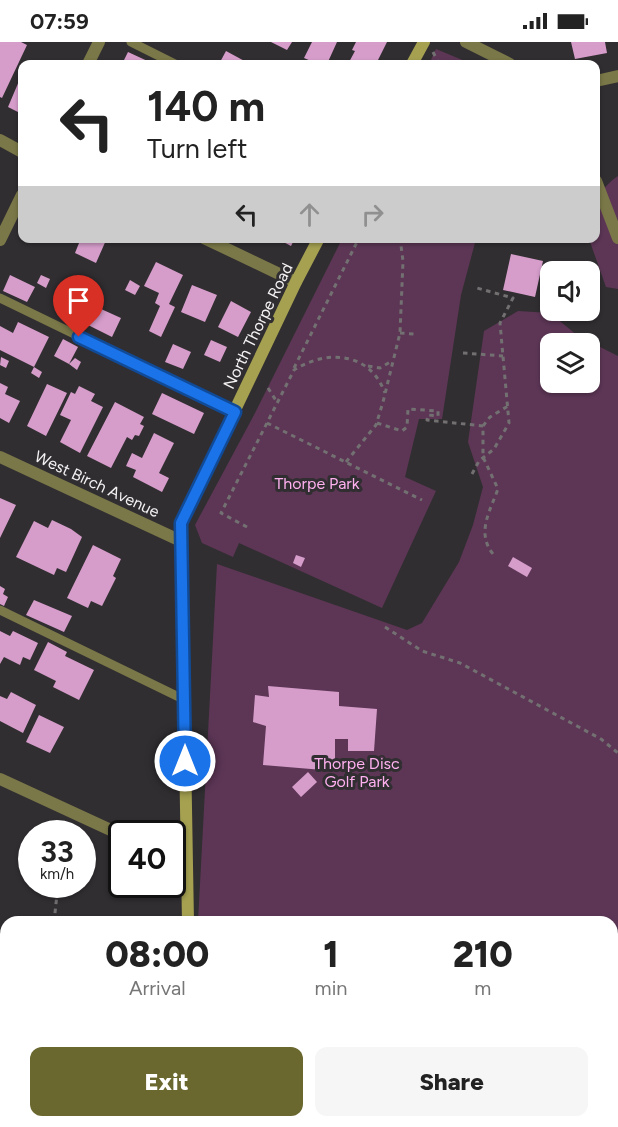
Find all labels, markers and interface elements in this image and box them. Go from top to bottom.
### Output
text: 07:59 [30,8,89,35]
text: 140 m [147,81,265,132]
icon: left [48,84,126,162]
text: Turn left [147,132,247,165]
icon: left [230,198,263,231]
icon: ahead [293,198,326,231]
icon: right [356,198,389,231]
street label: North Thorpe Road [219,260,297,392]
map controls [540,261,600,393]
button: sound [540,261,600,321]
pin [53,275,104,337]
icon: arrive [62,284,95,317]
button: layers [540,333,600,393]
street label: West Birch Avenue [32,447,163,521]
park label: Thorpe Park [274,474,360,493]
position arrow [153,729,217,793]
park label: Thorpe Disc Golf Park [314,754,400,791]
speed limit sign: 40 [108,820,186,898]
text: 33 [40,833,74,870]
text: km/h [40,865,74,883]
text: 08:00 [105,933,209,976]
text: 1 [323,933,339,976]
text: 210 [453,933,513,976]
text: Arrival [129,976,186,1000]
text: min [315,976,347,1000]
text: m [474,976,491,1000]
button: Exit [30,1047,303,1116]
button: Share [315,1047,588,1116]

